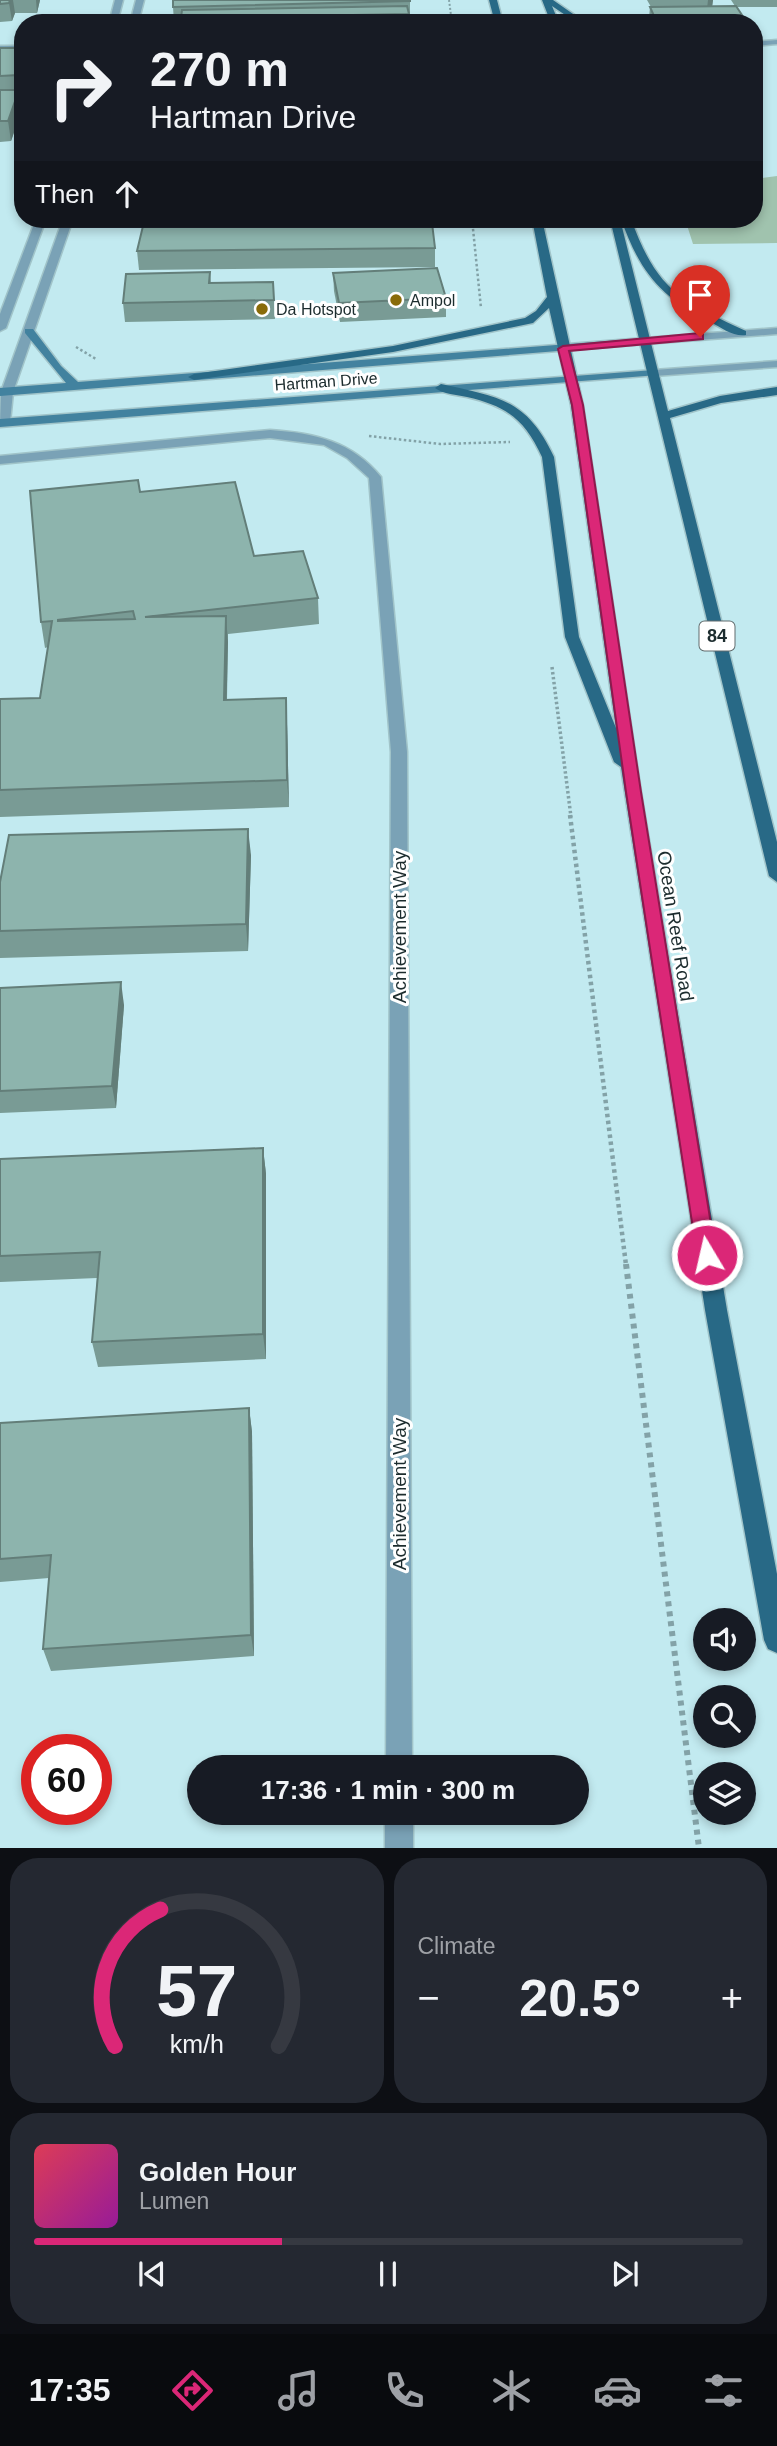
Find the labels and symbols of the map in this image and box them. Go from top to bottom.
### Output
pin [670,265,730,337]
marker: Ampol [388,292,404,308]
place label: Ampol [410,292,455,309]
marker: Da Hotspot [254,301,270,317]
place label: Da Hotspot [276,301,357,318]
street label: Hartman Drive [274,369,378,394]
road number: 84 [700,622,734,650]
street label: Ocean Reef Road [653,849,698,1003]
street label: Achievement Way [389,850,410,1003]
position arrow [670,1218,744,1292]
street label: Achievement Way [389,1417,410,1570]
speed limit sign: 60 [21,1734,112,1825]

